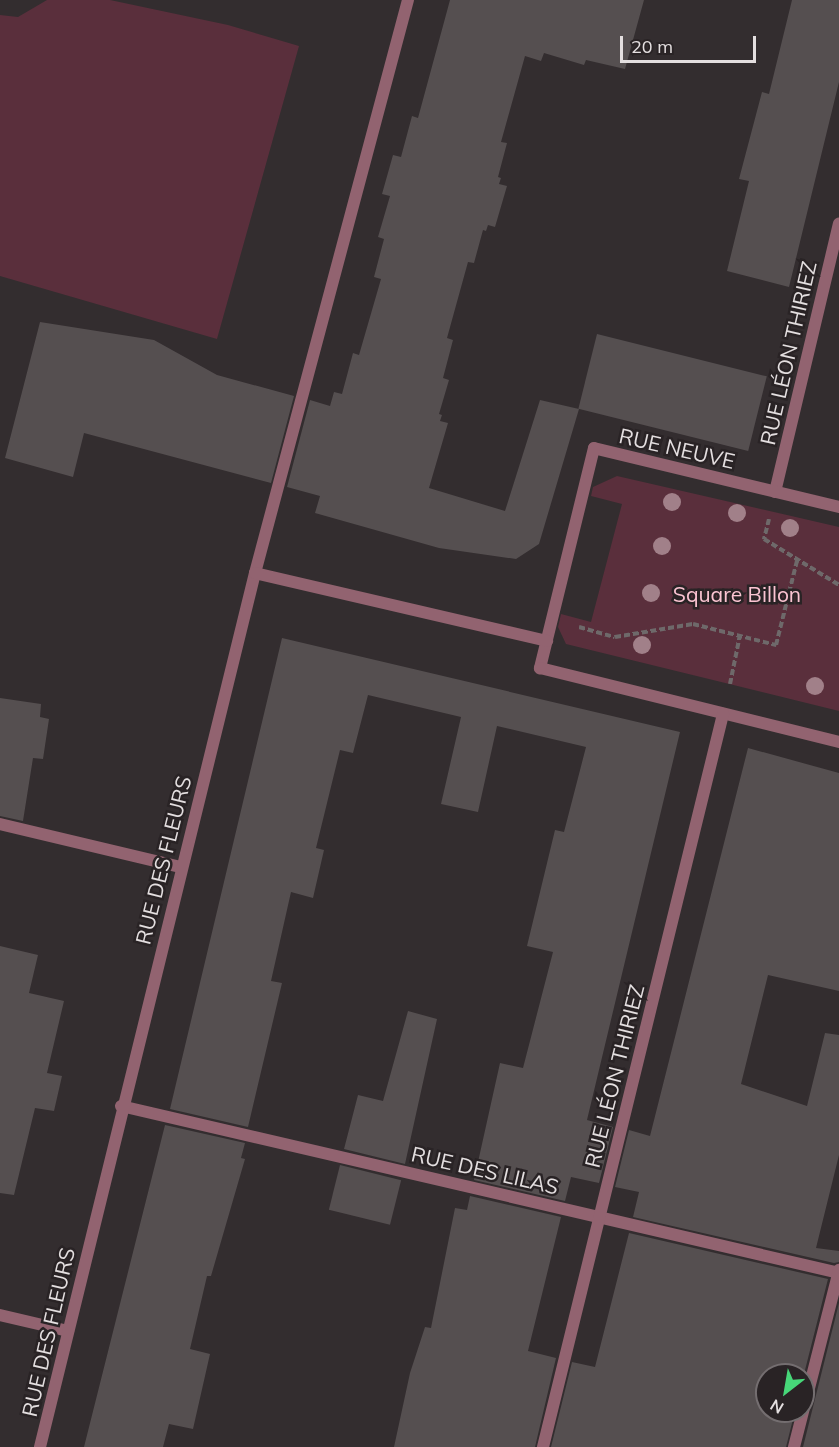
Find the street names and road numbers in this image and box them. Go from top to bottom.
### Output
street label: RUE LÉON THIRIEZ [755,259,821,447]
street label: RUE NEUVE [617,422,737,474]
street label: RUE DES FLEURS [130,773,196,947]
street label: RUE LÉON THIRIEZ [579,982,649,1170]
street label: RUE DES LILAS [409,1141,561,1199]
street label: RUE DES FLEURS [16,1245,80,1419]

